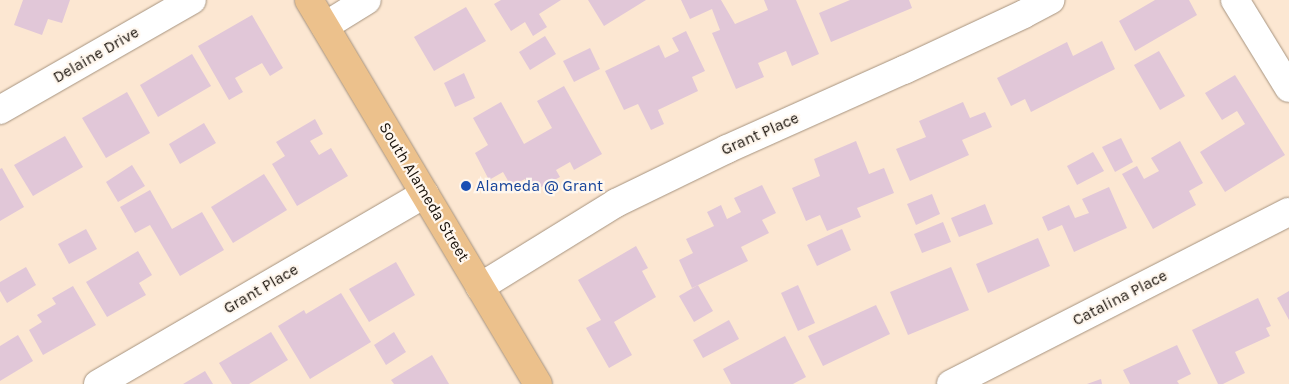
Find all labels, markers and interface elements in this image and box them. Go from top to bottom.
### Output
street label: Delaine Drive [50,23,142,87]
street label: Grant Place [718,108,802,160]
street label: South Alameda Street [375,119,473,265]
place label: Alameda @ Grant [476,176,603,196]
marker: Alameda @ Grant [460,180,472,192]
street label: Grant Place [220,260,302,318]
street label: Catalina Place [1070,266,1170,330]

